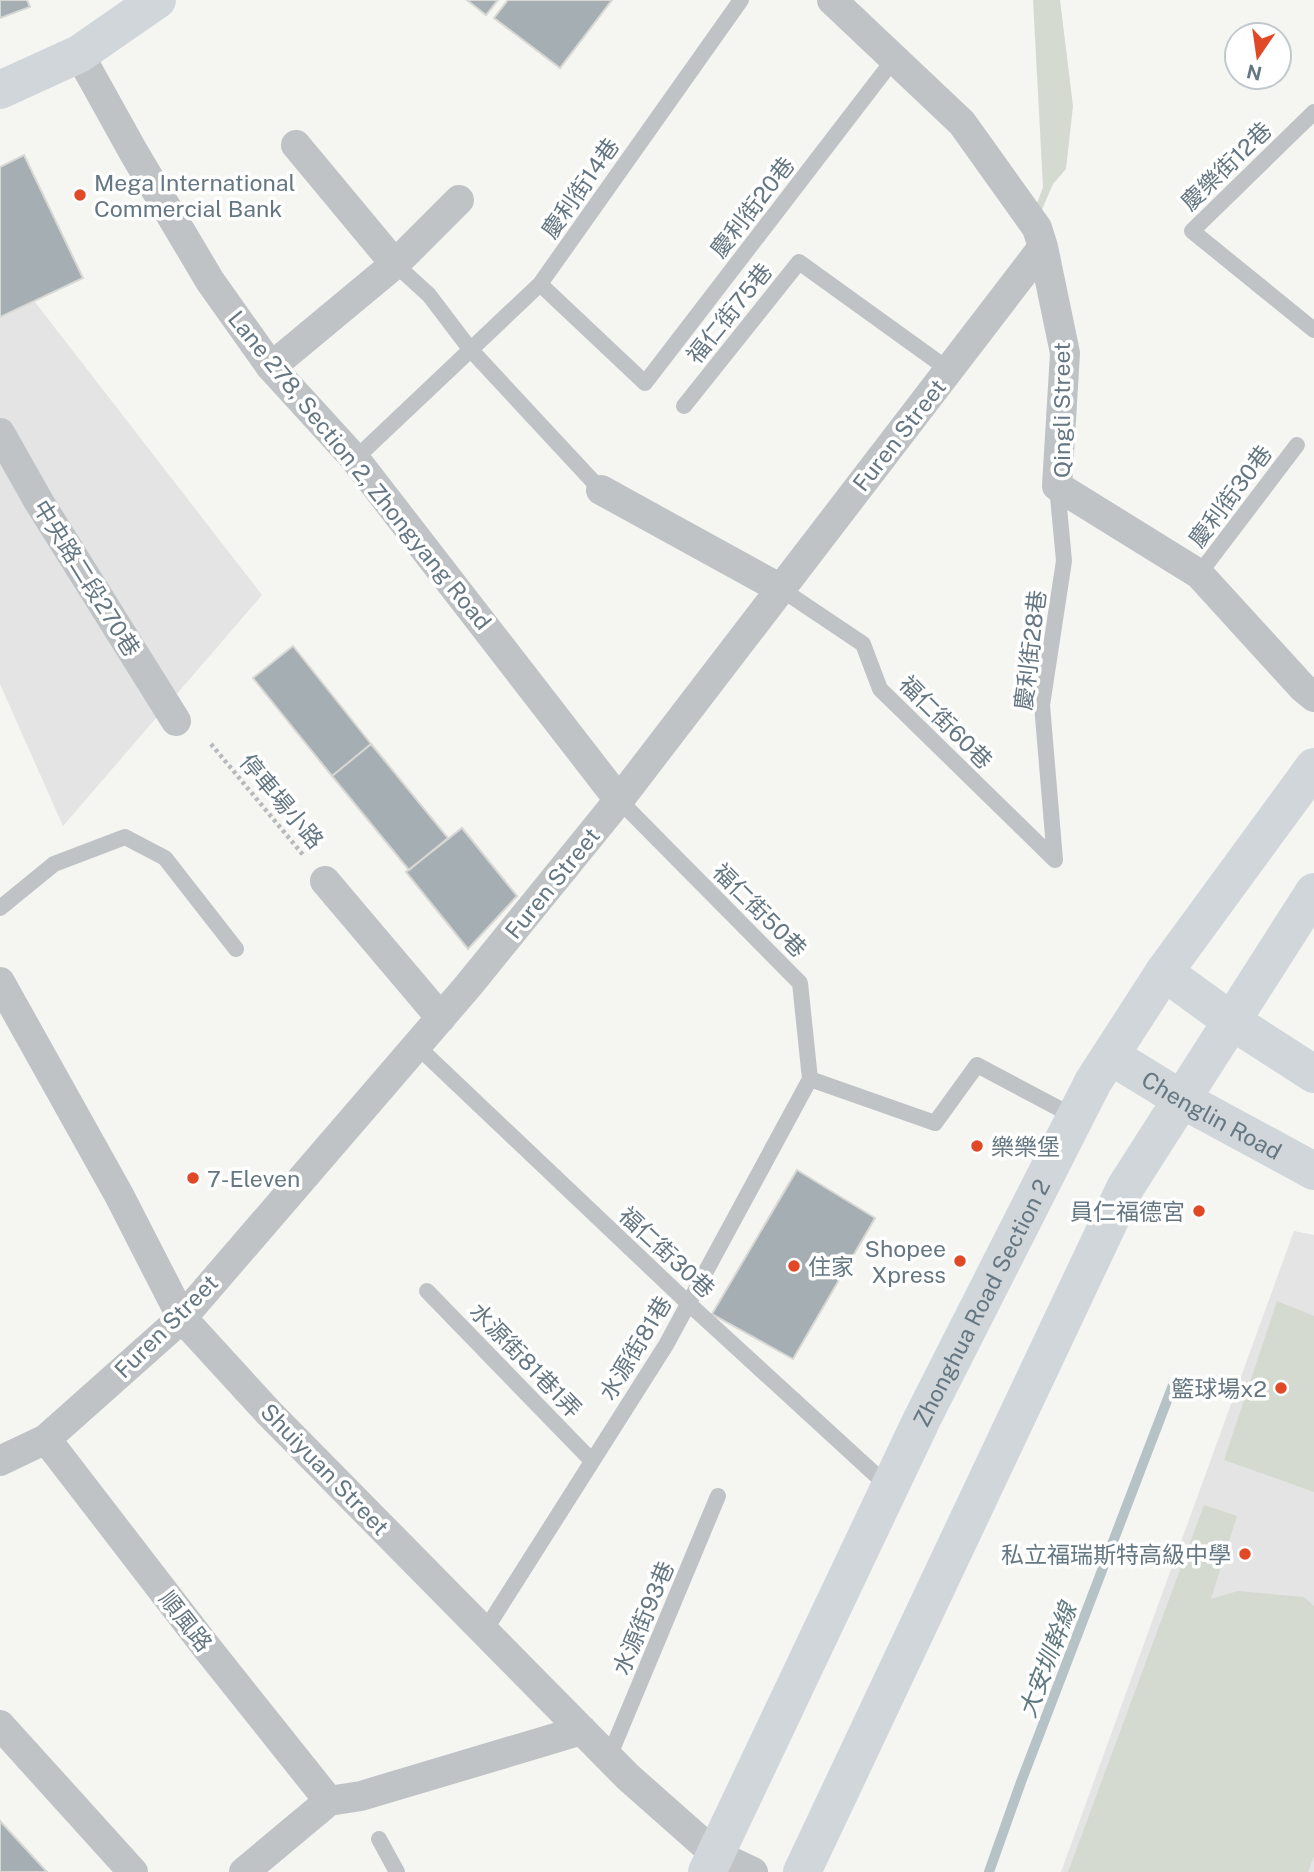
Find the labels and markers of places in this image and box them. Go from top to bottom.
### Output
place label: Mega International Commercial Bank [94,169,295,222]
marker: Mega International Commercial Bank [72,187,88,203]
place label: 樂樂堡 [991,1133,1060,1160]
marker: 樂樂堡 [969,1138,985,1154]
place label: 7-Eleven [207,1165,300,1192]
marker: 7-Eleven [185,1170,201,1186]
place label: 員仁福德宮 [1070,1198,1185,1225]
marker: 員仁福德宮 [1191,1203,1207,1219]
place label: Shopee Xpress [865,1235,946,1288]
place label: 住家 [808,1253,854,1280]
marker: Shopee Xpress [952,1253,968,1269]
marker: 住家 [786,1258,802,1274]
place label: 籃球場x2 [1171,1375,1267,1402]
marker: 籃球場x2 [1273,1380,1289,1396]
place label: 私立福瑞斯特高級中學 [1001,1541,1231,1568]
marker: 私立福瑞斯特高級中學 [1237,1546,1253,1562]

